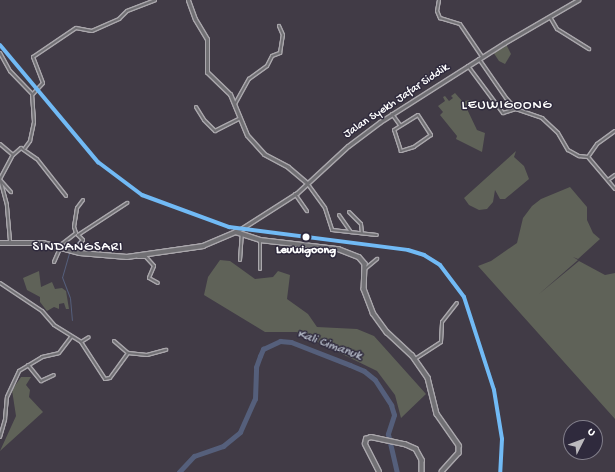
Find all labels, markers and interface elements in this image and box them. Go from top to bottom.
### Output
street label: Jalan Syekh Jafar Siddik [342,61,452,143]
district label: LEUWIGOONG [462,98,552,114]
marker: Leuwigoong [300,231,312,243]
district label: SINDANGSARI [33,240,123,256]
place label: Leuwigoong [276,245,336,259]
water label: Kali Cimanuk [295,327,363,365]
north arrow [563,420,603,460]
text: U [585,426,598,439]

